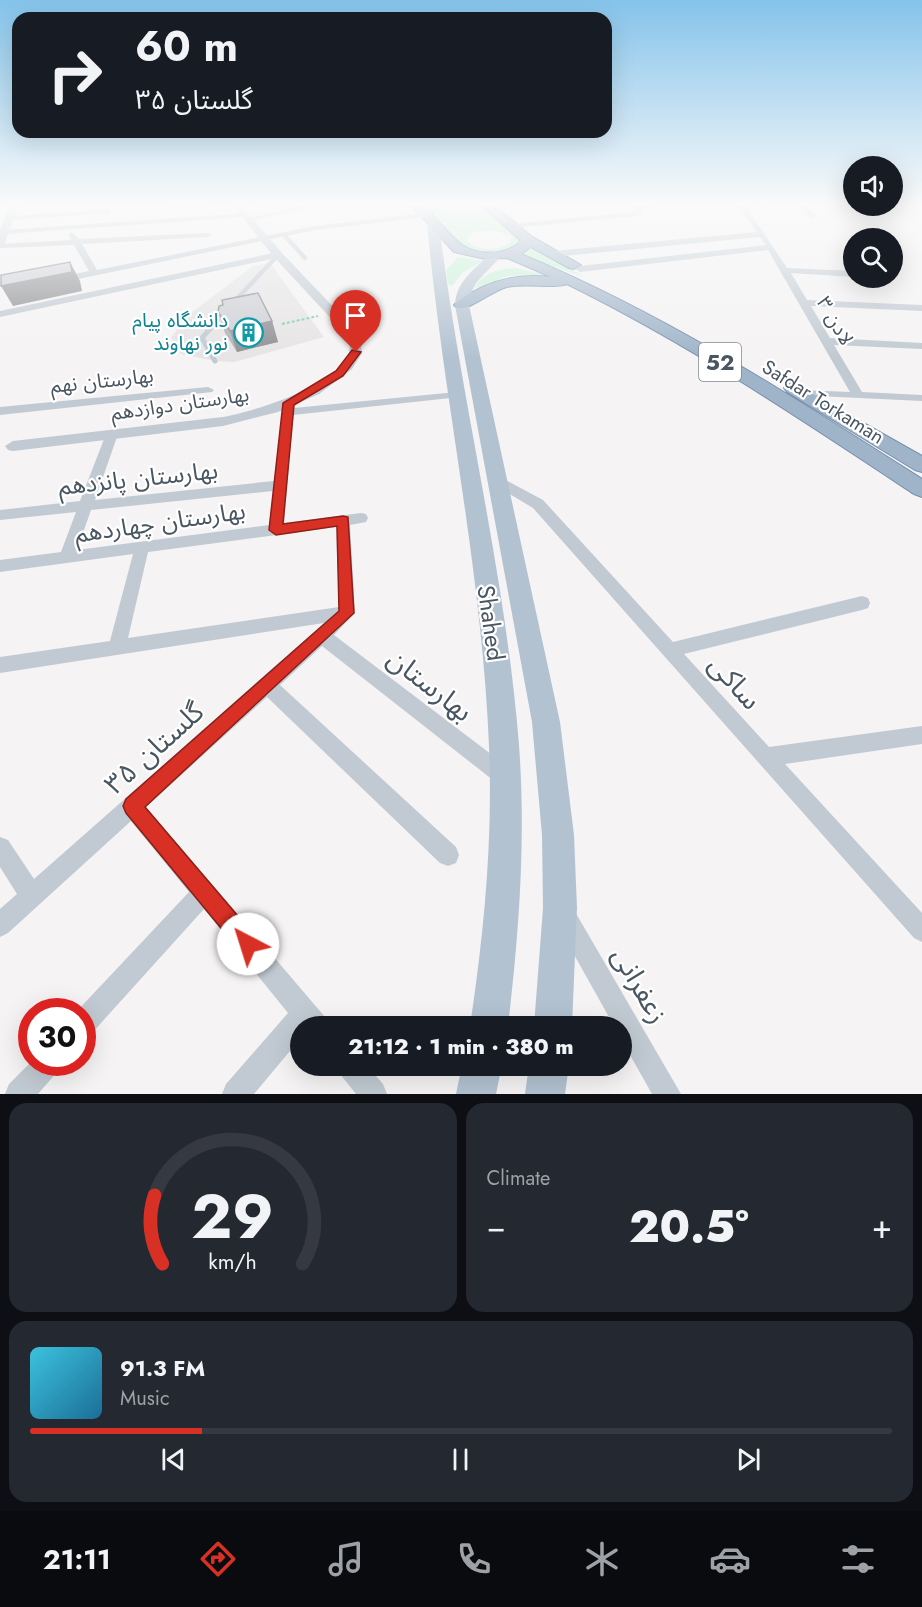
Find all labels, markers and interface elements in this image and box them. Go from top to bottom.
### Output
text: 60 m [135,16,238,77]
icon: right [36,36,114,114]
text: گلستان ۳۵ [135,80,253,119]
map controls [843,156,903,288]
button: sound [843,156,903,216]
button: search [843,228,903,288]
pin [330,290,381,352]
street label: لادن ۳ [809,291,861,351]
icon: arrive [339,299,372,332]
place label: دانشگاه پیام نور نهاوند [132,306,228,358]
building icon: دانشگاه پیام نور نهاوند [233,316,265,348]
road number: 52 [699,343,741,381]
street label: Safdar Torkaman [756,353,890,451]
street label: بهارستان نهم [49,361,155,401]
street label: بهارستان دوازدهم [109,380,251,428]
street label: بهارستان پانزدهم [57,452,219,504]
street label: بهارستان چهاردهم [72,493,248,551]
street label: Shahed [468,583,514,663]
street label: بهارستان [378,638,482,732]
street label: ساکی [699,645,771,719]
street label: گلستان ۳۵ [95,692,213,804]
position arrow [216,912,280,976]
street label: زعفرانی [602,939,678,1031]
speed limit sign: 30 [18,998,96,1076]
text: 21:12 · 1 min · 380 m [348,1030,574,1062]
text: Climate [487,1164,550,1193]
text: 29 [191,1171,274,1261]
text: 20.5° [629,1194,749,1259]
text: − [487,1203,506,1250]
text: + [872,1203,892,1250]
text: km/h [209,1247,257,1278]
text: 91.3 FM [120,1352,205,1384]
text: Music [120,1384,170,1413]
icon: previous [157,1443,190,1476]
icon: pause [444,1443,477,1476]
icon: next [732,1443,765,1476]
icon: directions [197,1538,239,1580]
icon: music [325,1538,367,1580]
icon: phone [453,1538,495,1580]
icon: climate [581,1538,623,1580]
icon: car [709,1538,751,1580]
icon: filters [837,1538,879,1580]
text: 21:11 [43,1540,111,1579]

